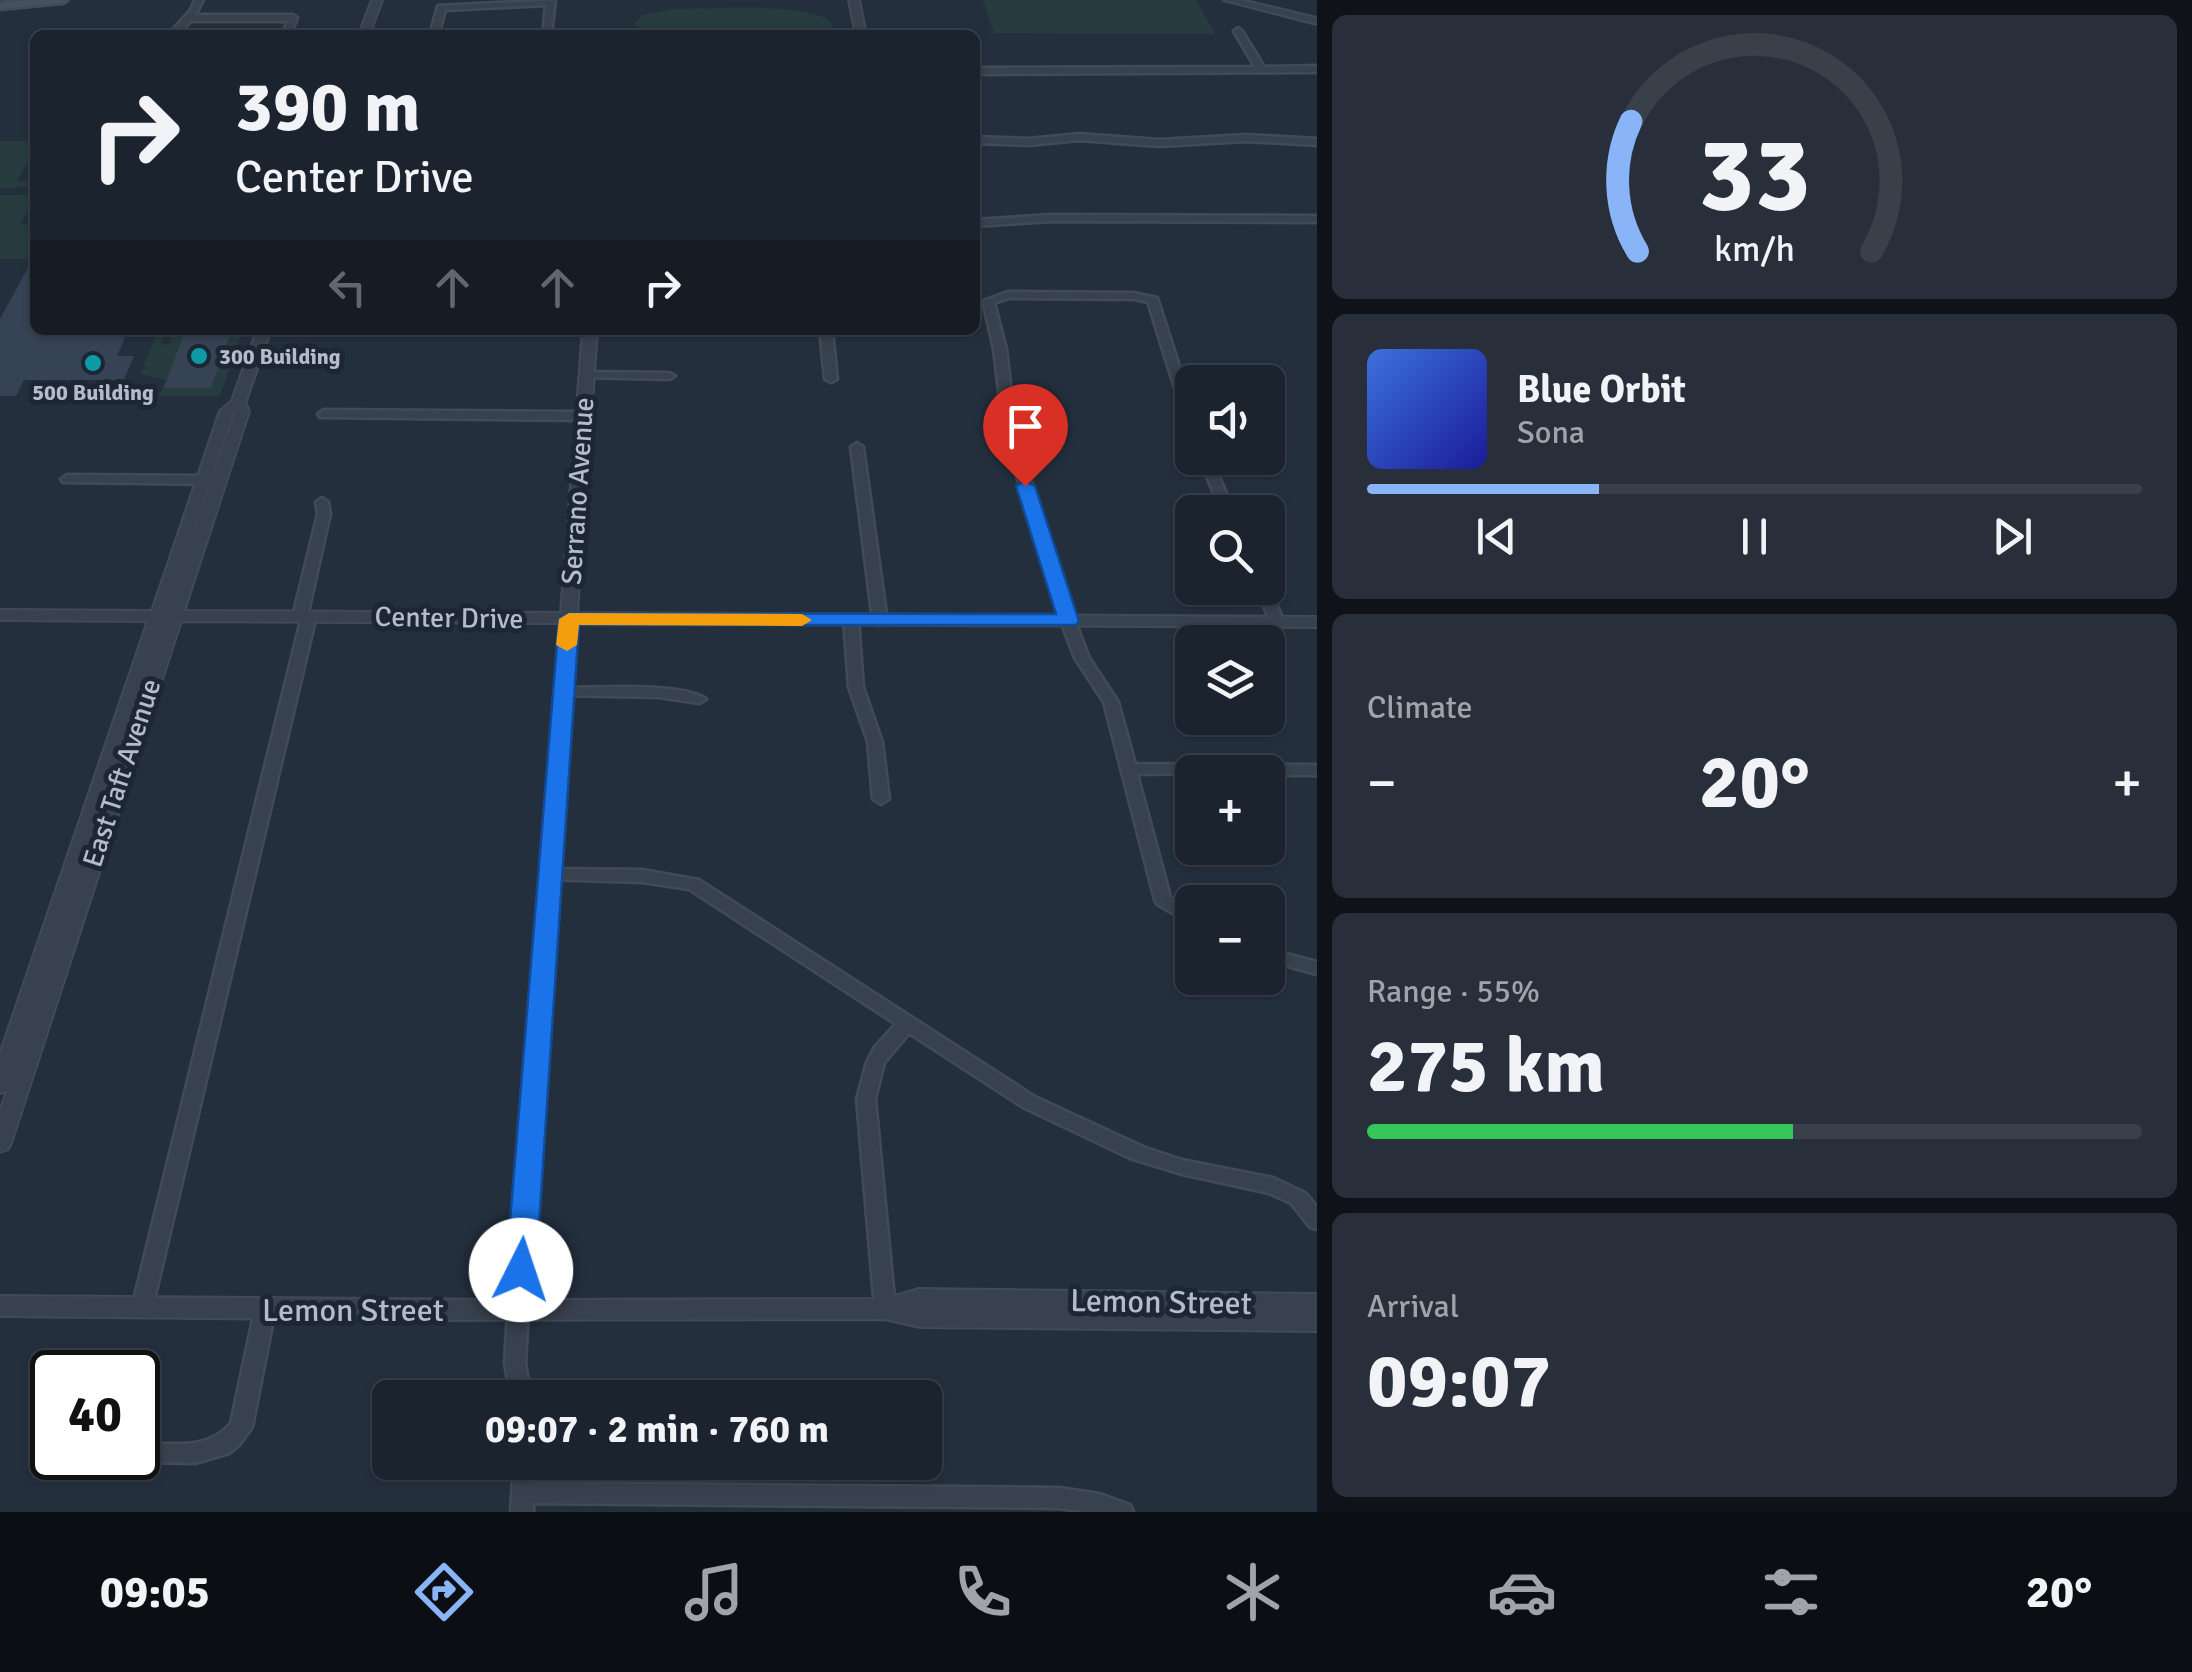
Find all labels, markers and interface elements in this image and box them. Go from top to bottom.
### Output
text: 390 m [235,64,420,150]
icon: right [70,70,200,200]
text: 33 [1698,111,1811,239]
text: Center Drive [235,150,474,205]
text: km/h [1714,227,1795,271]
icon: left [320,260,375,315]
icon: ahead [425,260,480,315]
icon: ahead [530,260,585,315]
icon: right [635,260,690,315]
place label: 300 Building [219,343,341,370]
marker: 300 Building [188,345,210,367]
marker: 500 Building [82,352,104,374]
map controls [1175,365,1285,995]
button: sound [1175,365,1285,475]
text: Blue Orbit [1517,366,1686,413]
place label: 500 Building [32,379,154,406]
pin [983,384,1068,487]
street label: Serrano Avenue [554,396,602,586]
icon: arrive [998,399,1053,454]
text: Sona [1517,413,1585,452]
button: search [1175,495,1285,605]
icon: previous [1469,509,1524,564]
icon: pause [1727,509,1782,564]
icon: next [1985,509,2040,564]
street label: Center Drive [374,600,524,636]
button: layers [1175,625,1285,735]
street label: East Taft Avenue [76,675,168,871]
text: Climate [1367,688,1473,727]
text: 20° [1699,736,1810,829]
text: − [1367,749,1397,817]
text: + [2112,749,2142,817]
button: + [1175,755,1285,865]
button: − [1175,885,1285,995]
text: Range · 55% [1367,972,1540,1011]
text: 275 km [1367,1020,1605,1113]
position arrow [469,1218,573,1322]
street label: Lemon Street [1070,1281,1252,1323]
text: Arrival [1367,1287,1459,1326]
street label: Lemon Street [262,1291,444,1330]
text: 09:07 [1367,1335,1551,1428]
speed limit sign: 40 [30,1350,160,1480]
text: 09:07 · 2 min · 760 m [485,1406,829,1453]
icon: directions [409,1557,479,1627]
icon: music [679,1557,749,1627]
icon: phone [948,1557,1018,1627]
icon: climate [1218,1557,1288,1627]
icon: car [1487,1557,1557,1627]
icon: filters [1756,1557,1826,1627]
text: 09:05 [100,1565,210,1620]
text: 20° [2026,1565,2092,1620]

